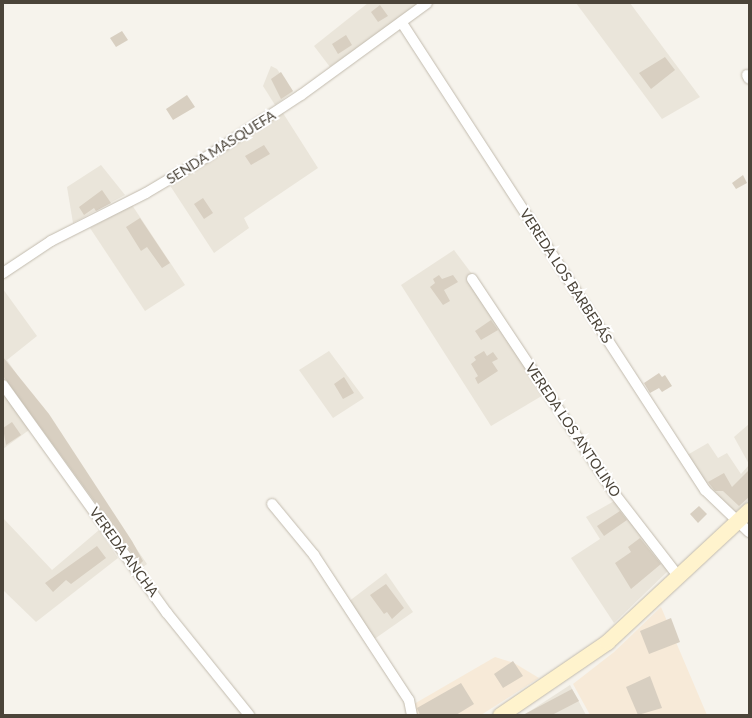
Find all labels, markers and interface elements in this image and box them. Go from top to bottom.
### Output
street label: SENDA MASQUEFA [163,106,279,188]
street label: VEREDA LOS BARBERÁS [516,206,616,346]
street label: VEREDA LOS ANTOLINO [522,359,624,501]
street label: VEREDA ANCHA [86,504,162,600]

